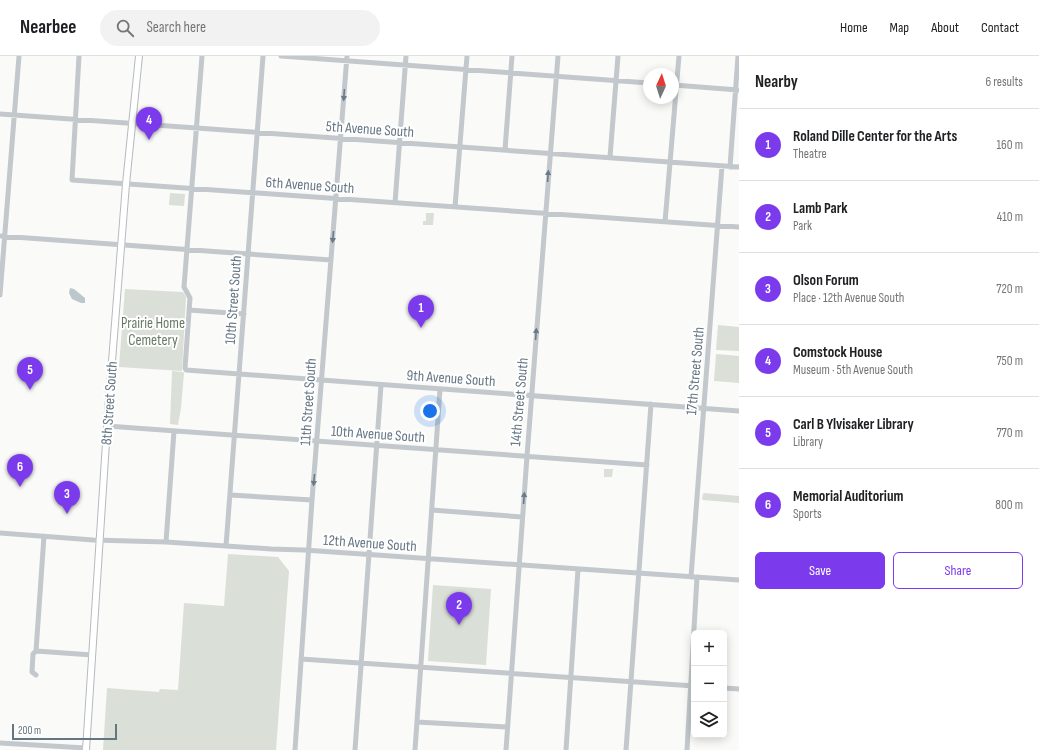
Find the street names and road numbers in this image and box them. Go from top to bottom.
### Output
street label: 5th Avenue South [325,117,415,142]
street label: 6th Avenue South [265,173,355,198]
street label: 10th Street South [221,255,246,345]
street label: 17th Street South [682,326,709,416]
street label: 14th Street South [506,357,533,447]
street label: 11th Street South [296,358,321,446]
street label: 8th Street South [97,361,122,446]
street label: 9th Avenue South [406,366,496,391]
street label: 10th Avenue South [330,422,426,447]
street label: 12th Avenue South [322,531,417,556]

